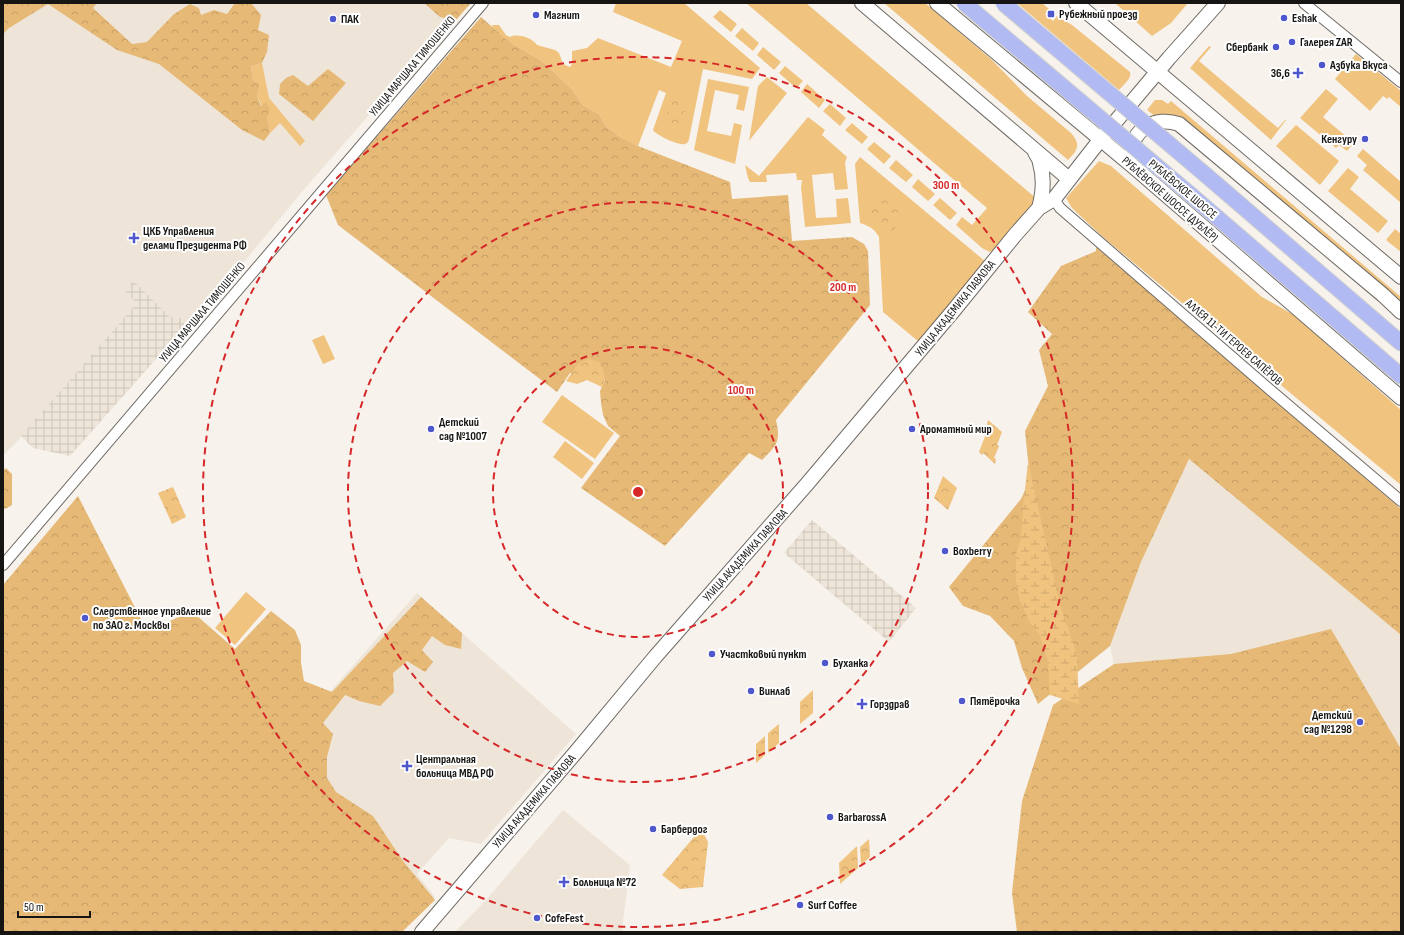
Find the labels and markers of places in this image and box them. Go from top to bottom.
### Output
place label: Рубежный проезд [1059,7,1138,22]
place label: Магнит [544,8,580,23]
marker: Рубежный проезд [1046,9,1056,19]
marker: Магнит [531,10,541,20]
place label: Eshak [1292,11,1317,26]
place label: ПАК [341,12,359,27]
marker: Eshak [1279,13,1289,23]
marker: ПАК [328,14,338,24]
place label: Галерея ZAR [1300,35,1353,50]
marker: Галерея ZAR [1287,37,1297,47]
place label: Сбербанк [1226,40,1269,55]
marker: Сбербанк [1271,42,1281,52]
place label: Азбука Вкуса [1329,58,1388,73]
marker: Азбука Вкуса [1317,60,1327,70]
place label: 36,6 [1271,66,1290,81]
marker: 36,6 [1293,68,1303,78]
place label: Кенгуру [1321,132,1357,147]
marker: Кенгуру [1360,134,1370,144]
place label: ЦКБ Управления делами Президента РФ [143,224,247,253]
marker: ЦКБ Управления делами Президента РФ [128,232,140,244]
place label: Детский сад №1007 [439,415,488,444]
place label: Ароматный мир [919,422,992,437]
marker: Детский сад №1007 [426,424,436,434]
marker: Ароматный мир [907,424,917,434]
centre of rings [631,485,645,499]
place label: Boxberry [953,544,992,559]
marker: Boxberry [940,546,950,556]
place label: Следственное управление по ЗАО г. Москвы [93,604,211,633]
marker: Следственное управление по ЗАО г. Москвы [80,613,90,623]
place label: Участковый пункт [720,647,807,662]
marker: Участковый пункт [707,649,717,659]
place label: Буханка [833,656,868,671]
marker: Буханка [820,658,830,668]
place label: Винлаб [759,684,790,699]
marker: Винлаб [746,686,756,696]
place label: Пятёрочка [970,694,1020,709]
marker: Пятёрочка [957,696,967,706]
place label: Горздрав [870,697,909,712]
marker: Горздрав [857,699,867,709]
place label: Детский сад №1298 [1304,708,1352,737]
marker: Детский сад №1298 [1355,717,1365,727]
place label: Центральная больница МВД РФ [416,752,494,781]
marker: Центральная больница МВД РФ [401,760,413,772]
place label: BarbarossA [838,810,886,825]
marker: BarbarossA [825,812,835,822]
place label: Барбердог [661,822,708,837]
marker: Барбердог [648,824,658,834]
place label: Больница №72 [573,875,636,890]
marker: Больница №72 [558,876,570,888]
place label: Surf Coffee [808,898,857,913]
marker: Surf Coffee [795,900,805,910]
place label: CofeFest [545,911,583,926]
marker: CofeFest [532,913,542,923]

